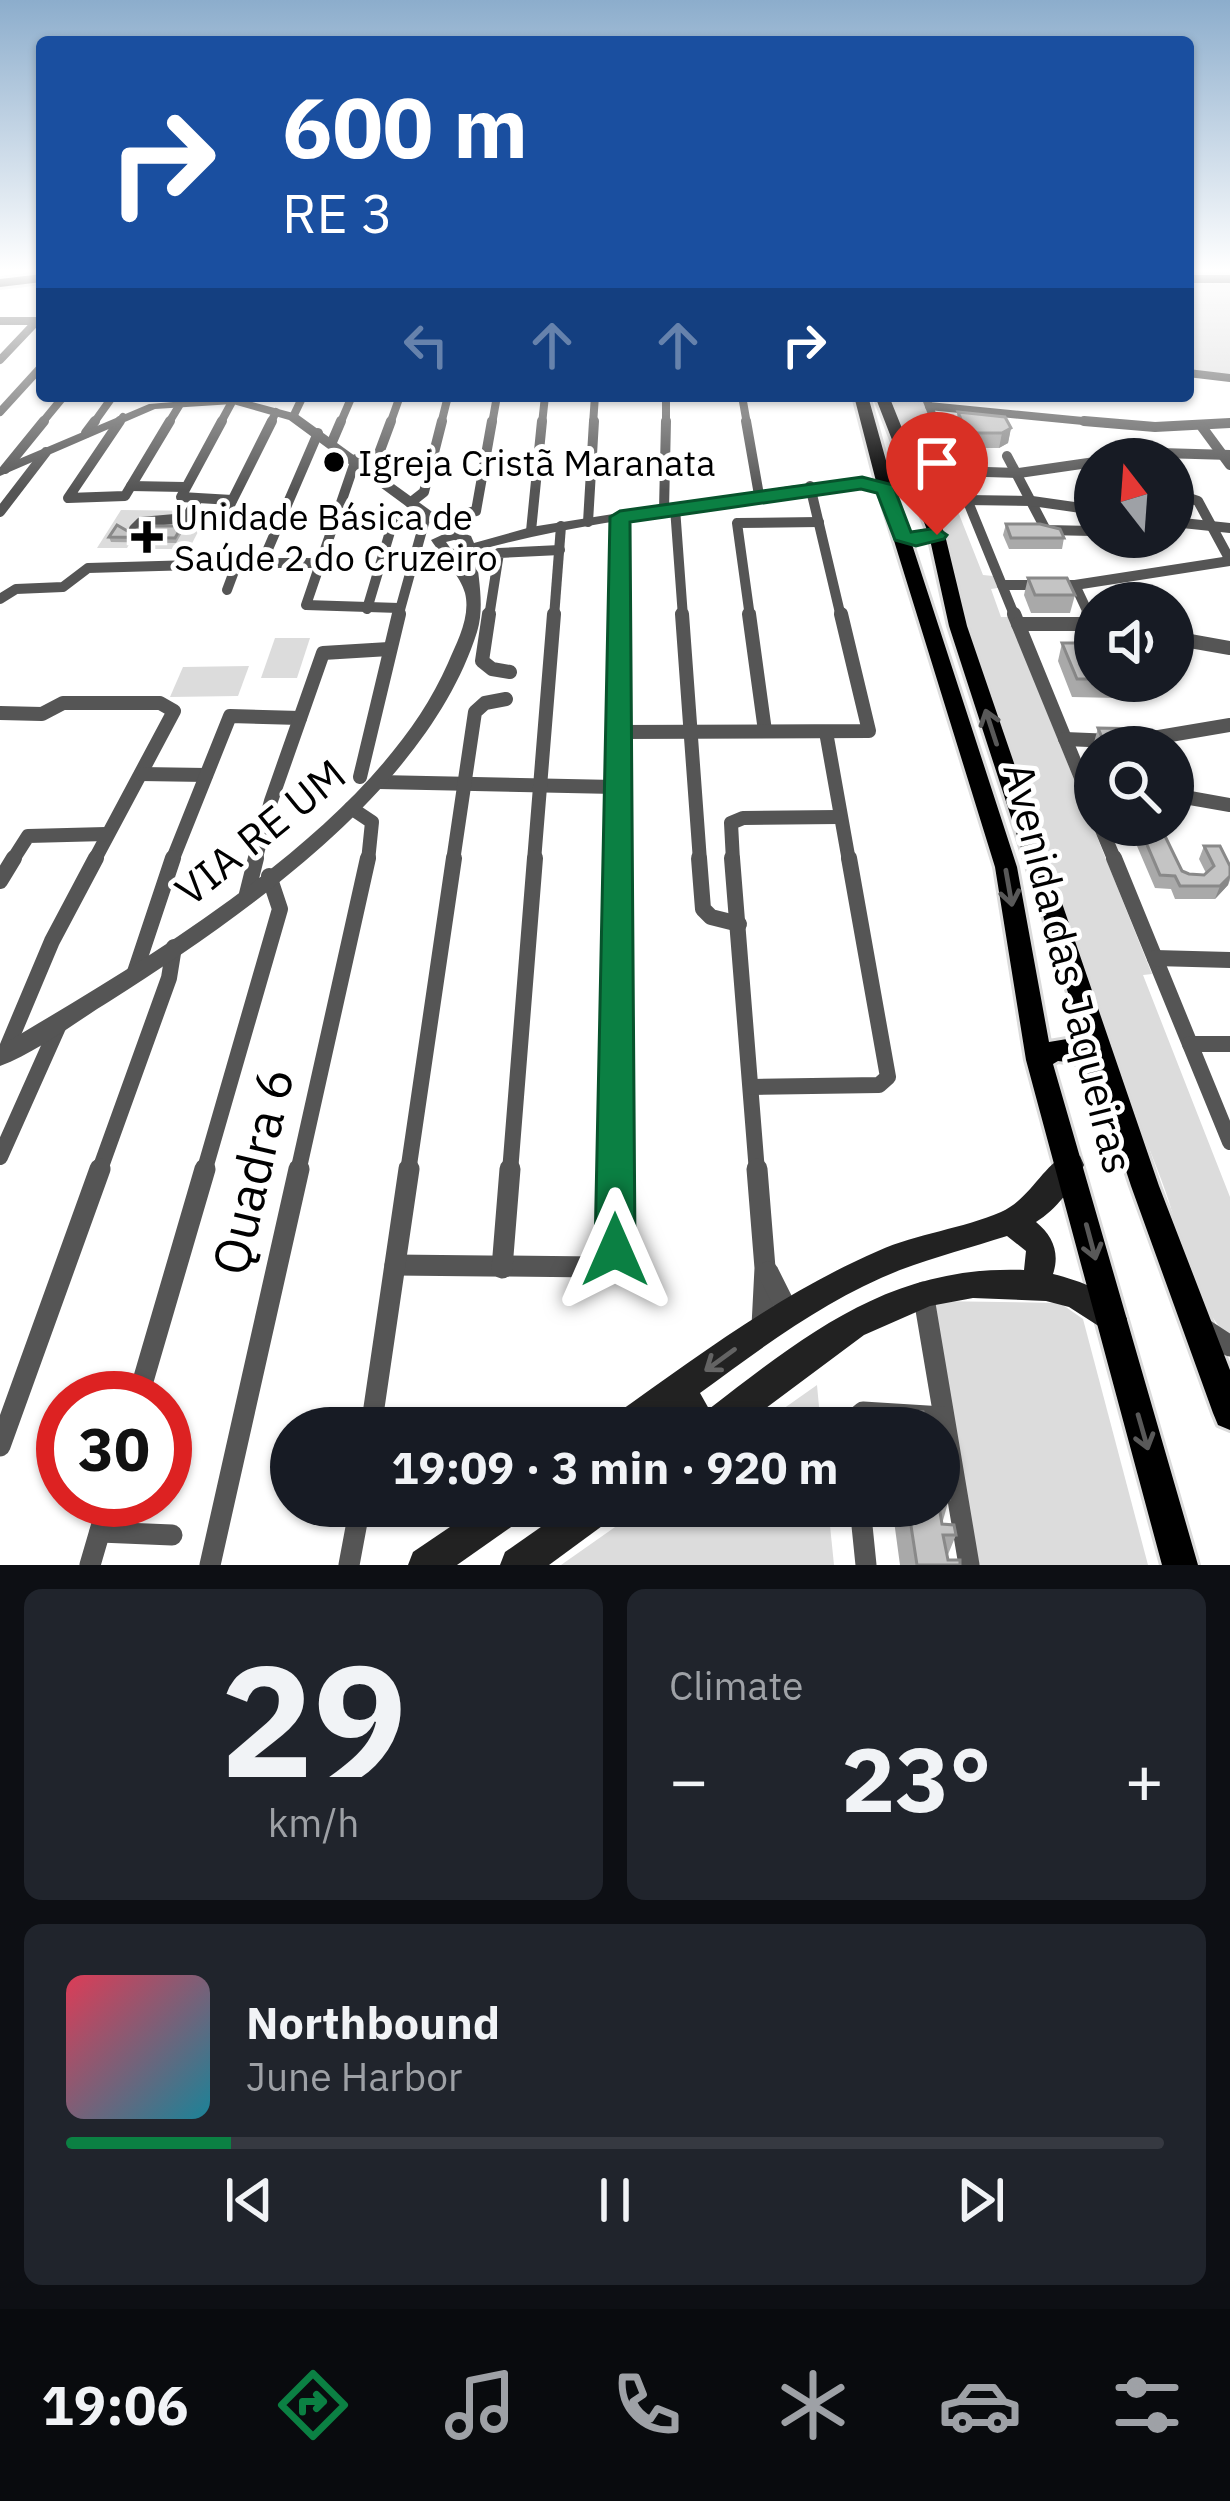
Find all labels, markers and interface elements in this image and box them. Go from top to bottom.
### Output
text: 600 m [282,72,528,181]
icon: right [84,84,240,240]
text: RE 3 [282,178,393,248]
icon: left [393,312,459,378]
icon: ahead [519,312,585,378]
icon: ahead [645,312,711,378]
icon: right [771,312,837,378]
pin [886,412,988,535]
icon: arrive [904,430,970,496]
north arrow [1074,438,1194,558]
map controls [1074,438,1194,846]
place label: Igreja Cristã Maranata [358,439,715,486]
marker: Igreja Cristã Maranata [321,449,347,475]
place label: Unidade Básica de Saúde 2 do Cruzeiro [174,493,498,581]
marker: Unidade Básica de Saúde 2 do Cruzeiro [131,521,163,553]
button: sound [1074,582,1194,702]
one-way arrow [979,708,1001,746]
button: search [1074,726,1194,846]
street label: VIA RE UM [164,747,356,917]
street label: Avenida das Jaqueiras [991,757,1147,1179]
one-way arrow [999,868,1022,907]
street label: Quadra 6 [196,1061,308,1281]
position arrow [552,1187,678,1313]
one-way arrow [1081,1223,1103,1261]
one-way arrow [704,1346,737,1372]
speed limit sign: 30 [36,1371,192,1527]
one-way arrow [1133,1412,1155,1450]
text: 19:09 · 3 min · 920 m [392,1438,838,1496]
text: 29 [220,1617,407,1820]
text: Climate [669,1660,803,1711]
text: 23° [841,1720,992,1837]
text: − [669,1736,709,1822]
text: + [1124,1736,1164,1822]
text: km/h [268,1797,359,1848]
text: Northbound [246,1993,500,2051]
text: June Harbor [246,2051,462,2102]
icon: previous [216,2167,282,2233]
icon: pause [582,2167,648,2233]
icon: next [948,2167,1014,2233]
icon: directions [271,2363,355,2447]
icon: music [438,2363,522,2447]
icon: phone [605,2363,689,2447]
icon: climate [771,2363,855,2447]
icon: car [938,2363,1022,2447]
icon: filters [1105,2363,1189,2447]
text: 19:06 [41,2370,189,2440]

